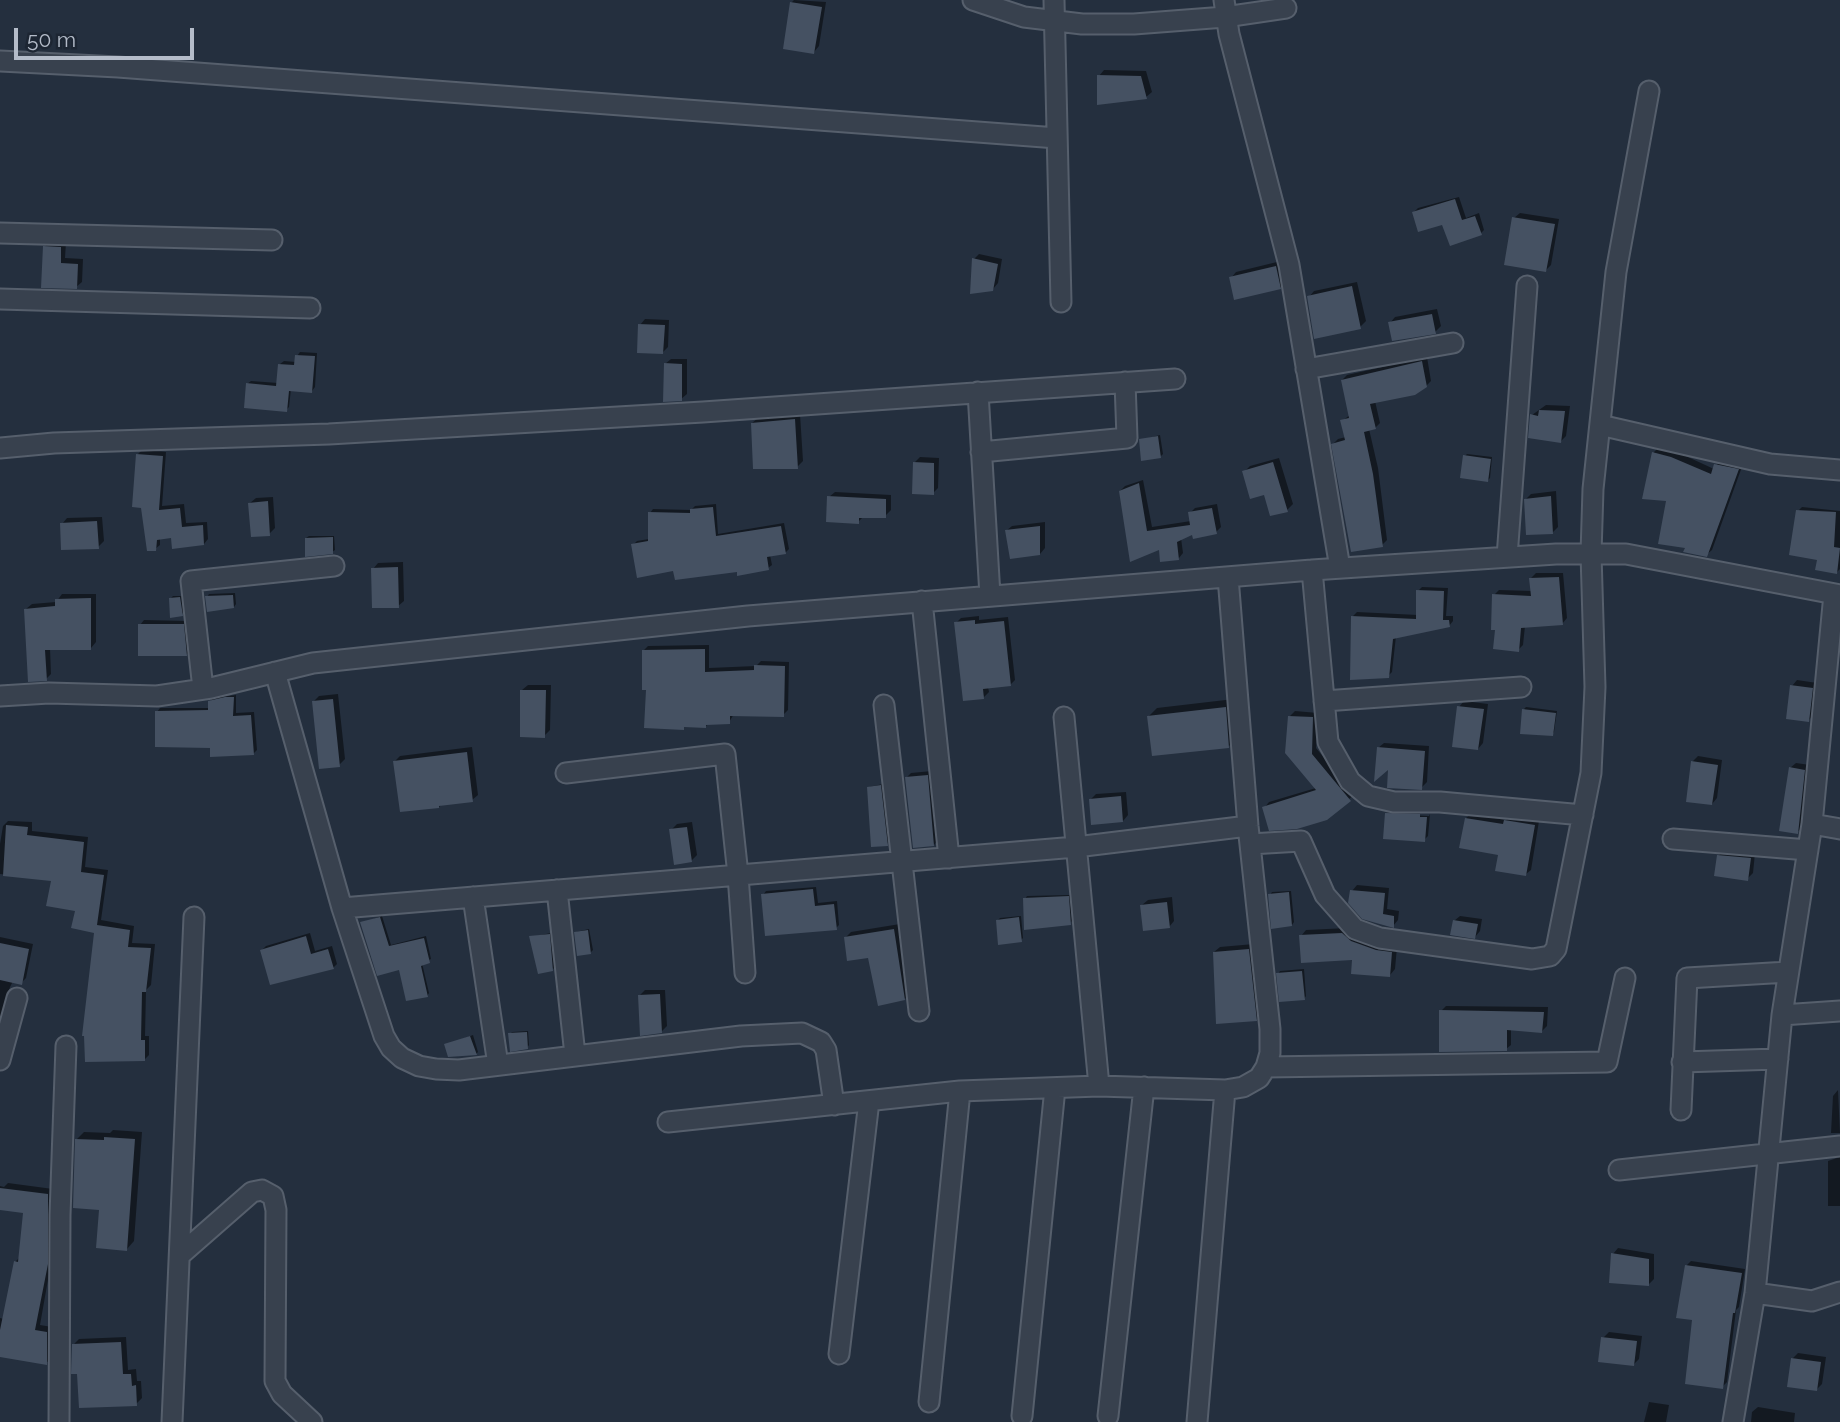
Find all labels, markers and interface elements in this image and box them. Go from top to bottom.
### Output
scale bar [18,14,198,58]
text: 50 m [27,27,76,52]

